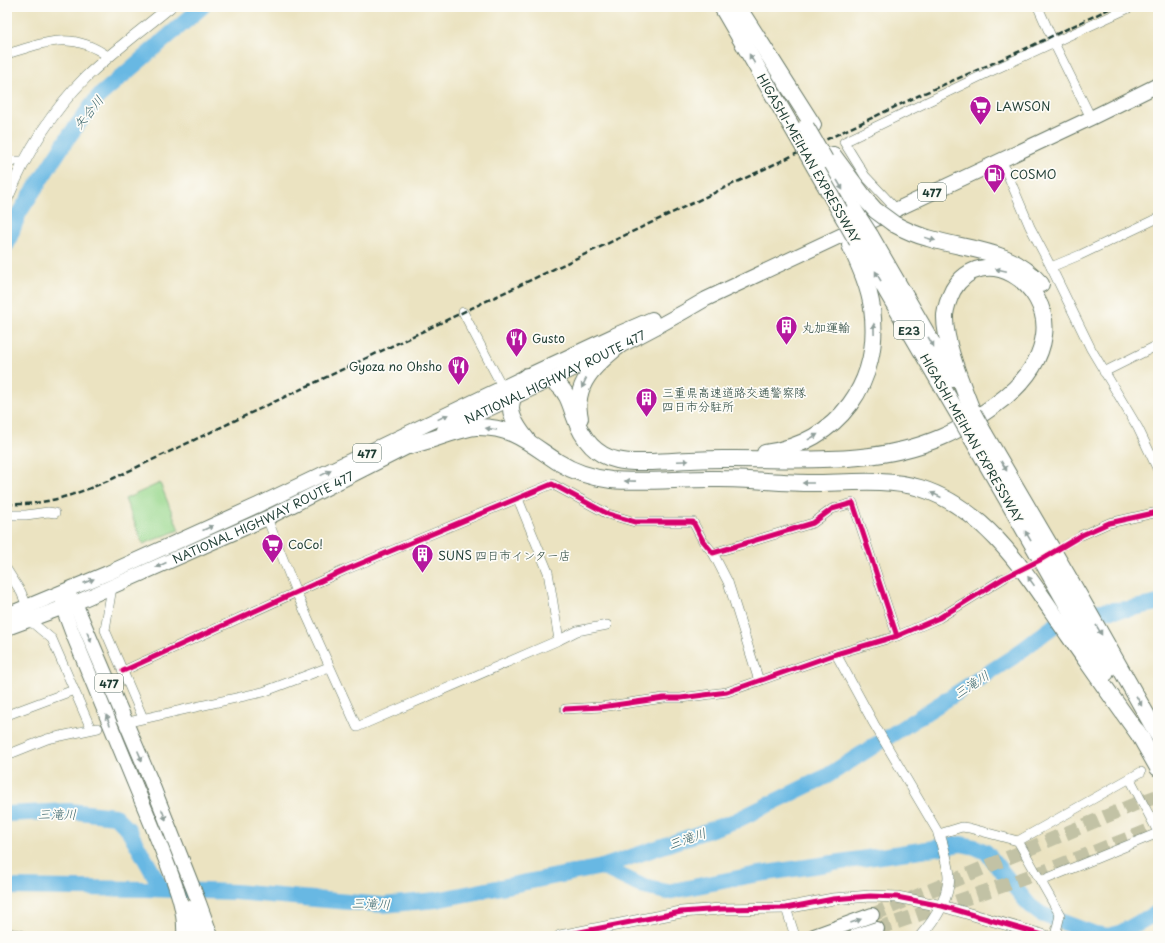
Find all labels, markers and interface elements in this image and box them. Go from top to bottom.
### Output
one-way arrow [749,53,756,65]
street label: HIGASHI-MEIHAN EXPRESSWAY [753,70,865,246]
water label: 矢合川 [68,91,108,133]
supermarket icon: LAWSON [968,93,994,126]
place label: LAWSON [996,97,1050,115]
fuel station icon: COSMO [982,161,1008,194]
place label: COSMO [1010,165,1056,183]
one-way arrow [836,179,843,191]
road number: 477 [918,183,946,201]
one-way arrow [924,236,936,242]
one-way arrow [995,267,1007,273]
one-way arrow [875,270,882,282]
building icon: 丸加運輸 [773,314,799,347]
place label: 丸加運輸 [802,318,850,336]
road number: E23 [894,321,924,339]
one-way arrow [871,322,877,335]
street label: NATIONAL HIGHWAY ROUTE 477 [461,325,649,428]
restaurant icon: Gusto [503,325,529,358]
place label: Gusto [532,329,565,347]
one-way arrow [928,336,935,348]
street label: HIGASHI-MEIHAN EXPRESSWAY [916,350,1028,526]
restaurant icon: Gyoza no Ohsho [445,353,471,386]
place label: Gyoza no Ohsho [349,357,442,375]
one-way arrow [581,378,587,389]
place label: 三重県高速道路交通警察隊 四日市分駐所 [662,383,806,415]
building icon: 三重県高速道路交通警察隊 四日市分駐所 [634,386,660,419]
one-way arrow [437,414,449,420]
one-way arrow [485,426,497,432]
one-way arrow [807,434,819,441]
road number: 477 [353,444,381,462]
one-way arrow [677,457,689,464]
one-way arrow [1000,460,1007,472]
street label: NATIONAL HIGHWAY ROUTE 477 [169,466,357,568]
one-way arrow [320,470,331,476]
one-way arrow [623,478,636,484]
one-way arrow [801,480,814,486]
one-way arrow [930,492,942,498]
one-way arrow [202,524,214,530]
one-way arrow [1024,530,1031,541]
supermarket icon: CoCo! [259,531,285,564]
place label: CoCo! [288,535,323,553]
building icon: SUNS 四日市インター店 [409,542,435,575]
place label: SUNS 四日市インター店 [438,546,571,564]
one-way arrow [154,563,166,569]
one-way arrow [1027,576,1035,586]
one-way arrow [84,577,96,583]
one-way arrow [1096,624,1103,636]
one-way arrow [86,631,92,643]
water label: 三滝川 [949,665,993,703]
road number: 477 [95,674,123,692]
one-way arrow [1136,695,1143,707]
one-way arrow [105,714,111,725]
one-way arrow [137,750,143,761]
water label: 三滝川 [37,804,77,823]
one-way arrow [162,810,168,822]
water label: 三滝川 [665,823,709,853]
water label: 三滝川 [351,893,391,913]
one-way arrow [851,917,863,923]

